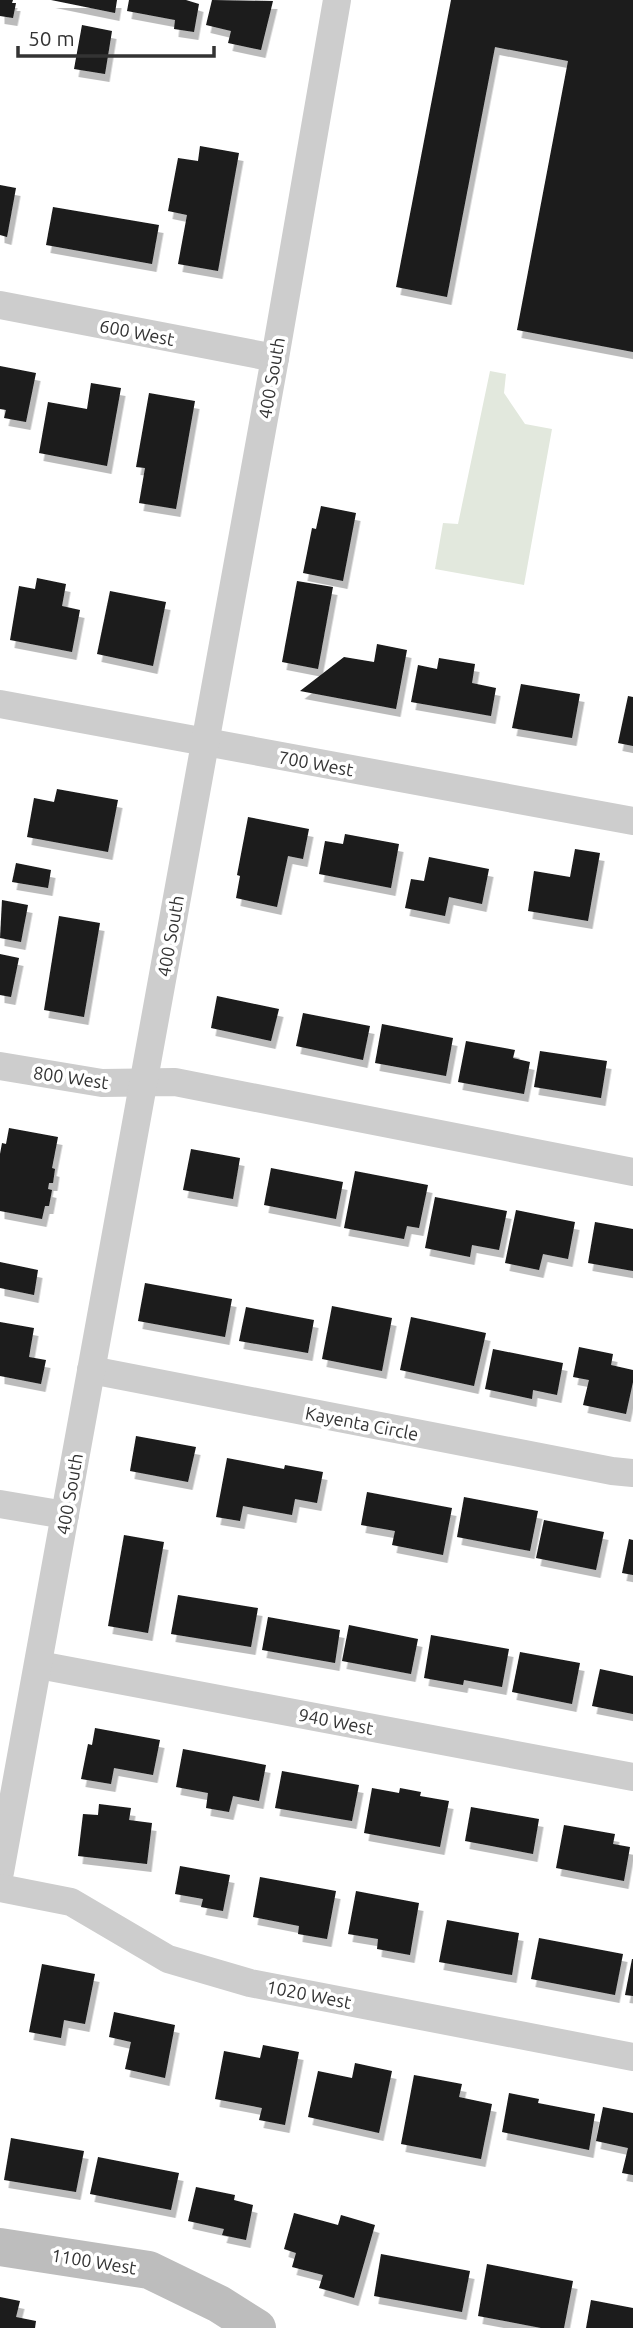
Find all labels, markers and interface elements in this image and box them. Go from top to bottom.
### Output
scale bar [18,14,214,58]
text: 50 m [28,26,75,50]
street label: 600 West [98,315,176,349]
street label: 400 South [254,336,288,420]
street label: 700 West [277,747,355,779]
street label: 400 South [153,894,187,978]
street label: 800 West [32,1062,110,1092]
street label: Kayenta Circle [304,1402,420,1444]
street label: 400 South [52,1452,86,1536]
street label: 940 West [297,1704,375,1738]
street label: 1020 West [265,1976,353,2012]
street label: 1100 West [50,2244,138,2278]

